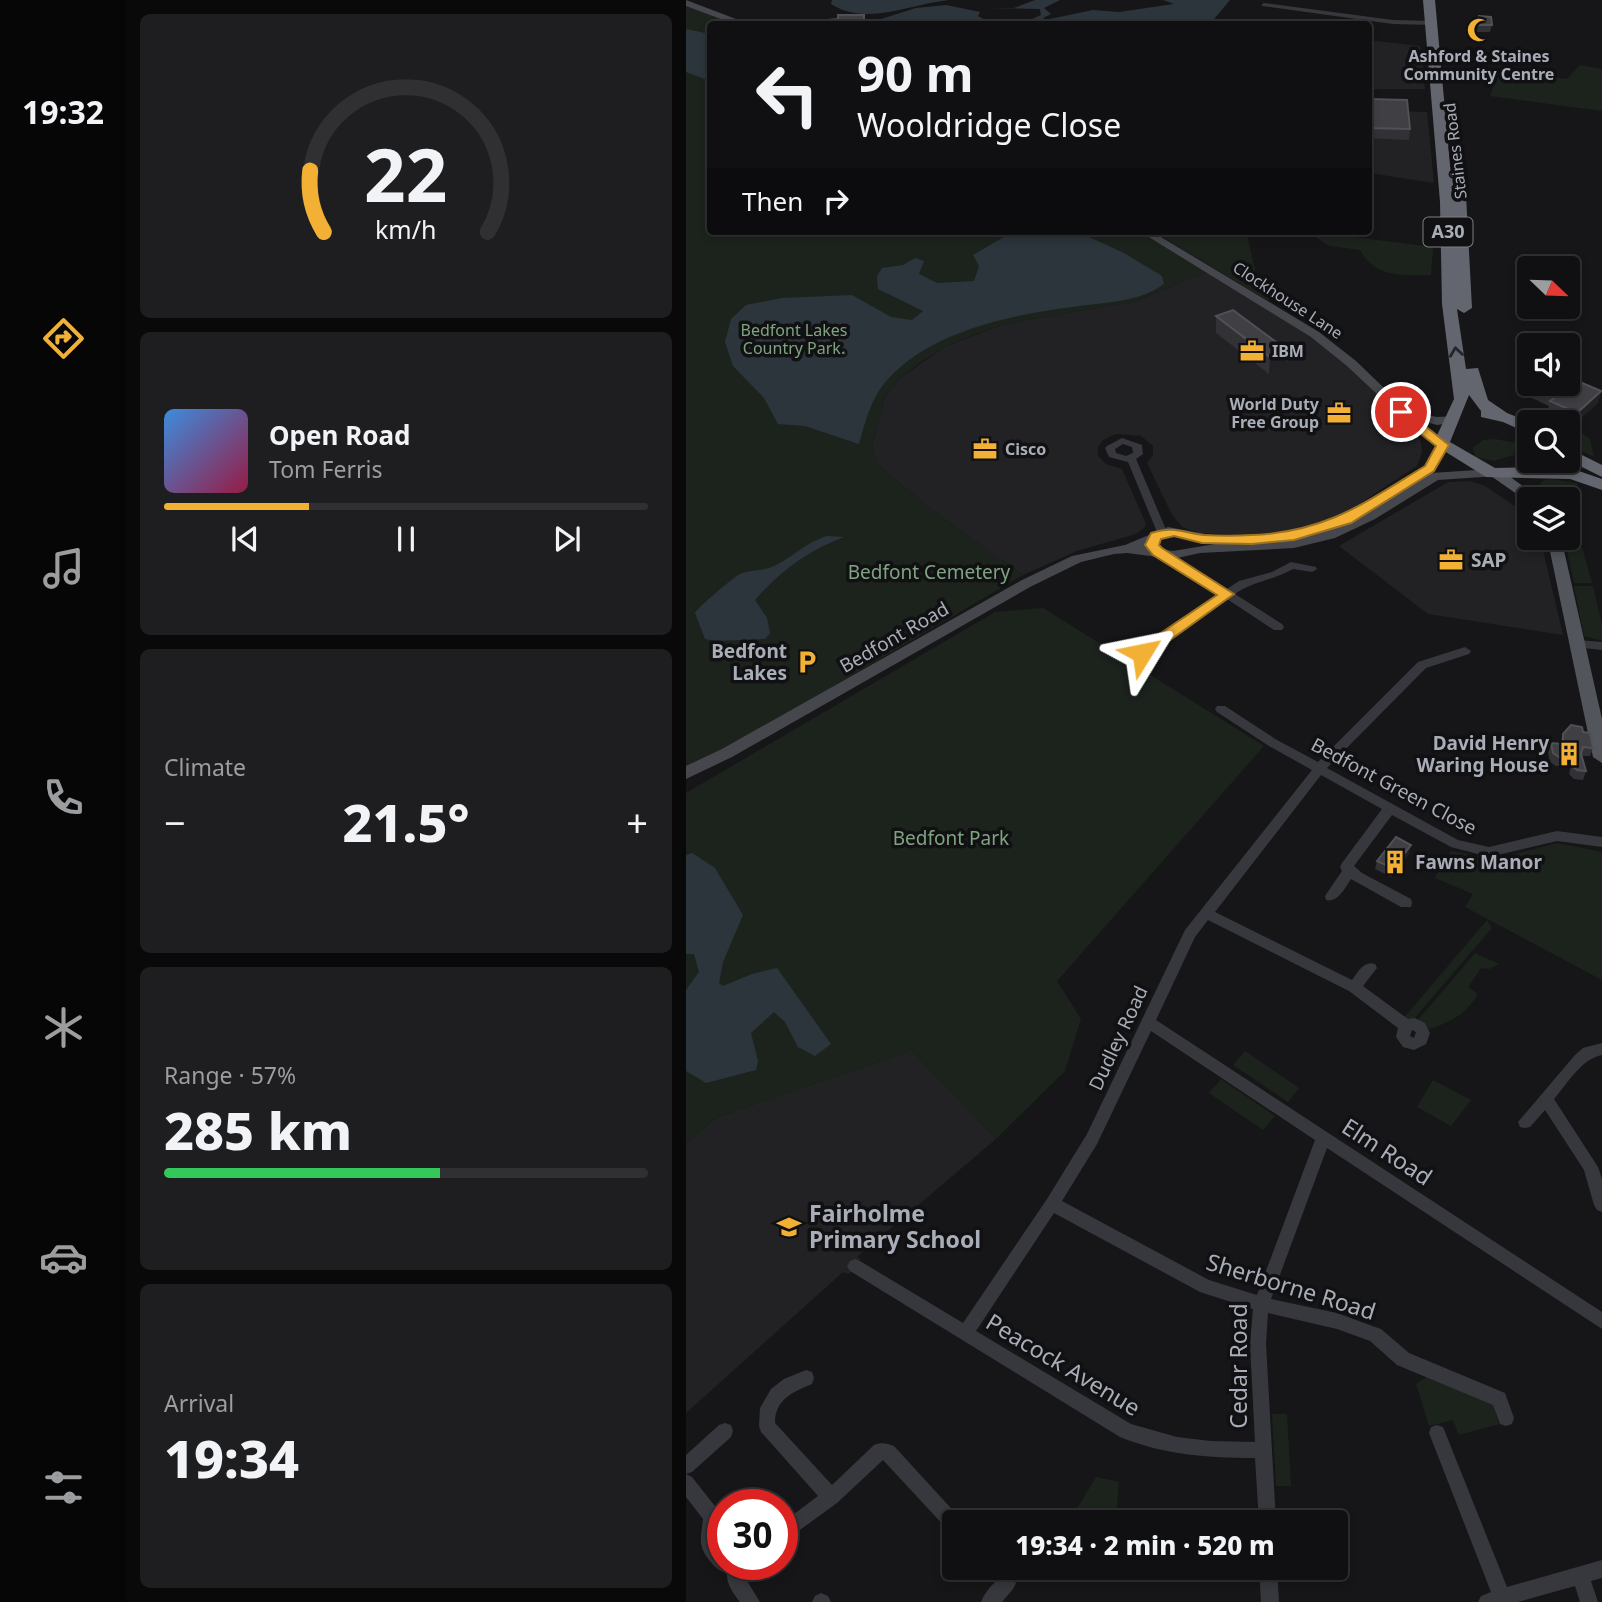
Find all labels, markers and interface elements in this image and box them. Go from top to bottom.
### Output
mosque icon: Ashford & Staines Community Centre [1465,16,1493,44]
text: 90 m [857,40,974,106]
place label: Ashford & Staines Community Centre [1404,45,1554,85]
icon: left [742,49,833,140]
text: 19:32 [22,90,104,133]
street label: Staines Road [1438,102,1472,200]
text: Wooldridge Close [857,103,1121,146]
text: 22 [364,124,448,223]
icon: right [817,182,855,220]
text: Then [742,183,803,219]
text: km/h [375,212,437,246]
road number: A30 [1424,218,1472,246]
street label: Clockhouse Lane [1229,256,1347,344]
north arrow [1517,256,1580,318]
map controls [1517,256,1580,550]
icon: directions [39,314,88,363]
park label: Bedfont Lakes Country Park. [741,319,847,359]
button: sound [1517,333,1580,396]
office icon: IBM [1238,337,1266,365]
place label: IBM [1272,340,1304,362]
one-way arrow [1449,346,1464,358]
pin [1371,382,1431,442]
place label: World Duty Free Group [1229,393,1320,433]
icon: arrive [1382,393,1420,431]
office icon: World Duty Free Group [1325,399,1353,427]
button: search [1517,410,1580,473]
text: Open Road [269,417,411,453]
office icon: Cisco [971,435,999,463]
place label: Cisco [1005,438,1046,460]
text: Tom Ferris [269,453,382,485]
button: layers [1517,487,1580,550]
icon: previous [226,520,264,558]
icon: pause [387,520,425,558]
icon: next [548,520,586,558]
icon: music [39,544,88,593]
office icon: SAP [1437,546,1465,574]
place label: SAP [1471,547,1506,573]
park label: Bedfont Cemetery [848,559,1011,585]
street label: Bedfont Road [835,595,953,679]
position arrow [1105,616,1179,690]
place label: Bedfont Lakes [711,638,787,686]
parking icon: Bedfont Lakes [793,648,821,676]
place label: David Henry Waring House [1417,730,1549,778]
street label: Bedfont Green Close [1307,731,1481,841]
building icon: David Henry Waring House [1555,740,1583,768]
text: Climate [164,751,246,783]
icon: phone [39,773,88,822]
text: 21.5° [343,786,469,857]
text: − [164,796,186,848]
text: + [626,796,648,848]
park label: Bedfont Park [893,825,1009,851]
building icon: Fawns Manor [1381,848,1409,876]
place label: Fawns Manor [1415,849,1542,875]
street label: Dudley Road [1082,981,1154,1095]
icon: climate [39,1003,88,1052]
text: Range · 57% [164,1059,296,1091]
text: 285 km [164,1094,352,1165]
street label: Elm Road [1336,1110,1439,1192]
place label: Fairholme Primary School [809,1197,981,1255]
school or university icon: Fairholme Primary School [775,1213,803,1241]
icon: car [39,1233,88,1282]
street label: Sherborne Road [1203,1245,1380,1327]
street label: Cedar Road [1222,1303,1254,1429]
street label: Peacock Avenue [980,1305,1147,1423]
text: Arrival [164,1387,234,1419]
text: 19:34 [164,1422,299,1493]
icon: filters [39,1463,88,1512]
speed limit sign: 30 [707,1489,798,1580]
text: 19:34 · 2 min · 520 m [1015,1527,1275,1563]

